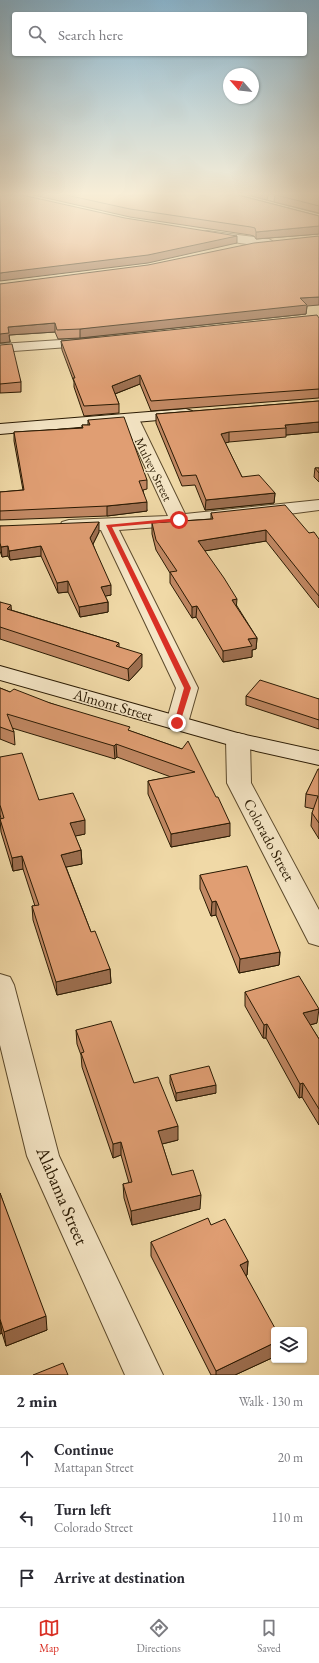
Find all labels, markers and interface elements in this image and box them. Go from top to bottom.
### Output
search box [12,12,307,56]
icon: search [26,23,48,45]
text: Search here [58,25,123,44]
north arrow [223,68,259,104]
street label: Mulvey Street [131,434,176,504]
route start [170,511,188,529]
street label: Almont Street [70,684,155,725]
route end [168,714,186,732]
street label: Colorado Street [240,795,299,885]
street label: Alabama Street [31,1142,94,1249]
map controls [271,1327,307,1363]
button: layers [271,1327,307,1363]
text: 2 min [16,1390,57,1412]
text: Walk · 130 m [239,1393,303,1410]
text: Continue [54,1440,114,1459]
icon: ahead [16,1447,38,1469]
text: 20 m [278,1449,303,1466]
text: Mattapan Street [54,1459,134,1476]
text: Turn left [54,1500,111,1519]
icon: left [16,1507,38,1529]
text: 110 m [272,1509,303,1526]
text: Colorado Street [54,1519,133,1536]
icon: arrive [16,1567,38,1589]
text: Arrive at destination [54,1568,185,1587]
tab: Map [38,1617,60,1655]
tab: Directions [137,1617,181,1655]
tab: Saved [257,1617,281,1655]

